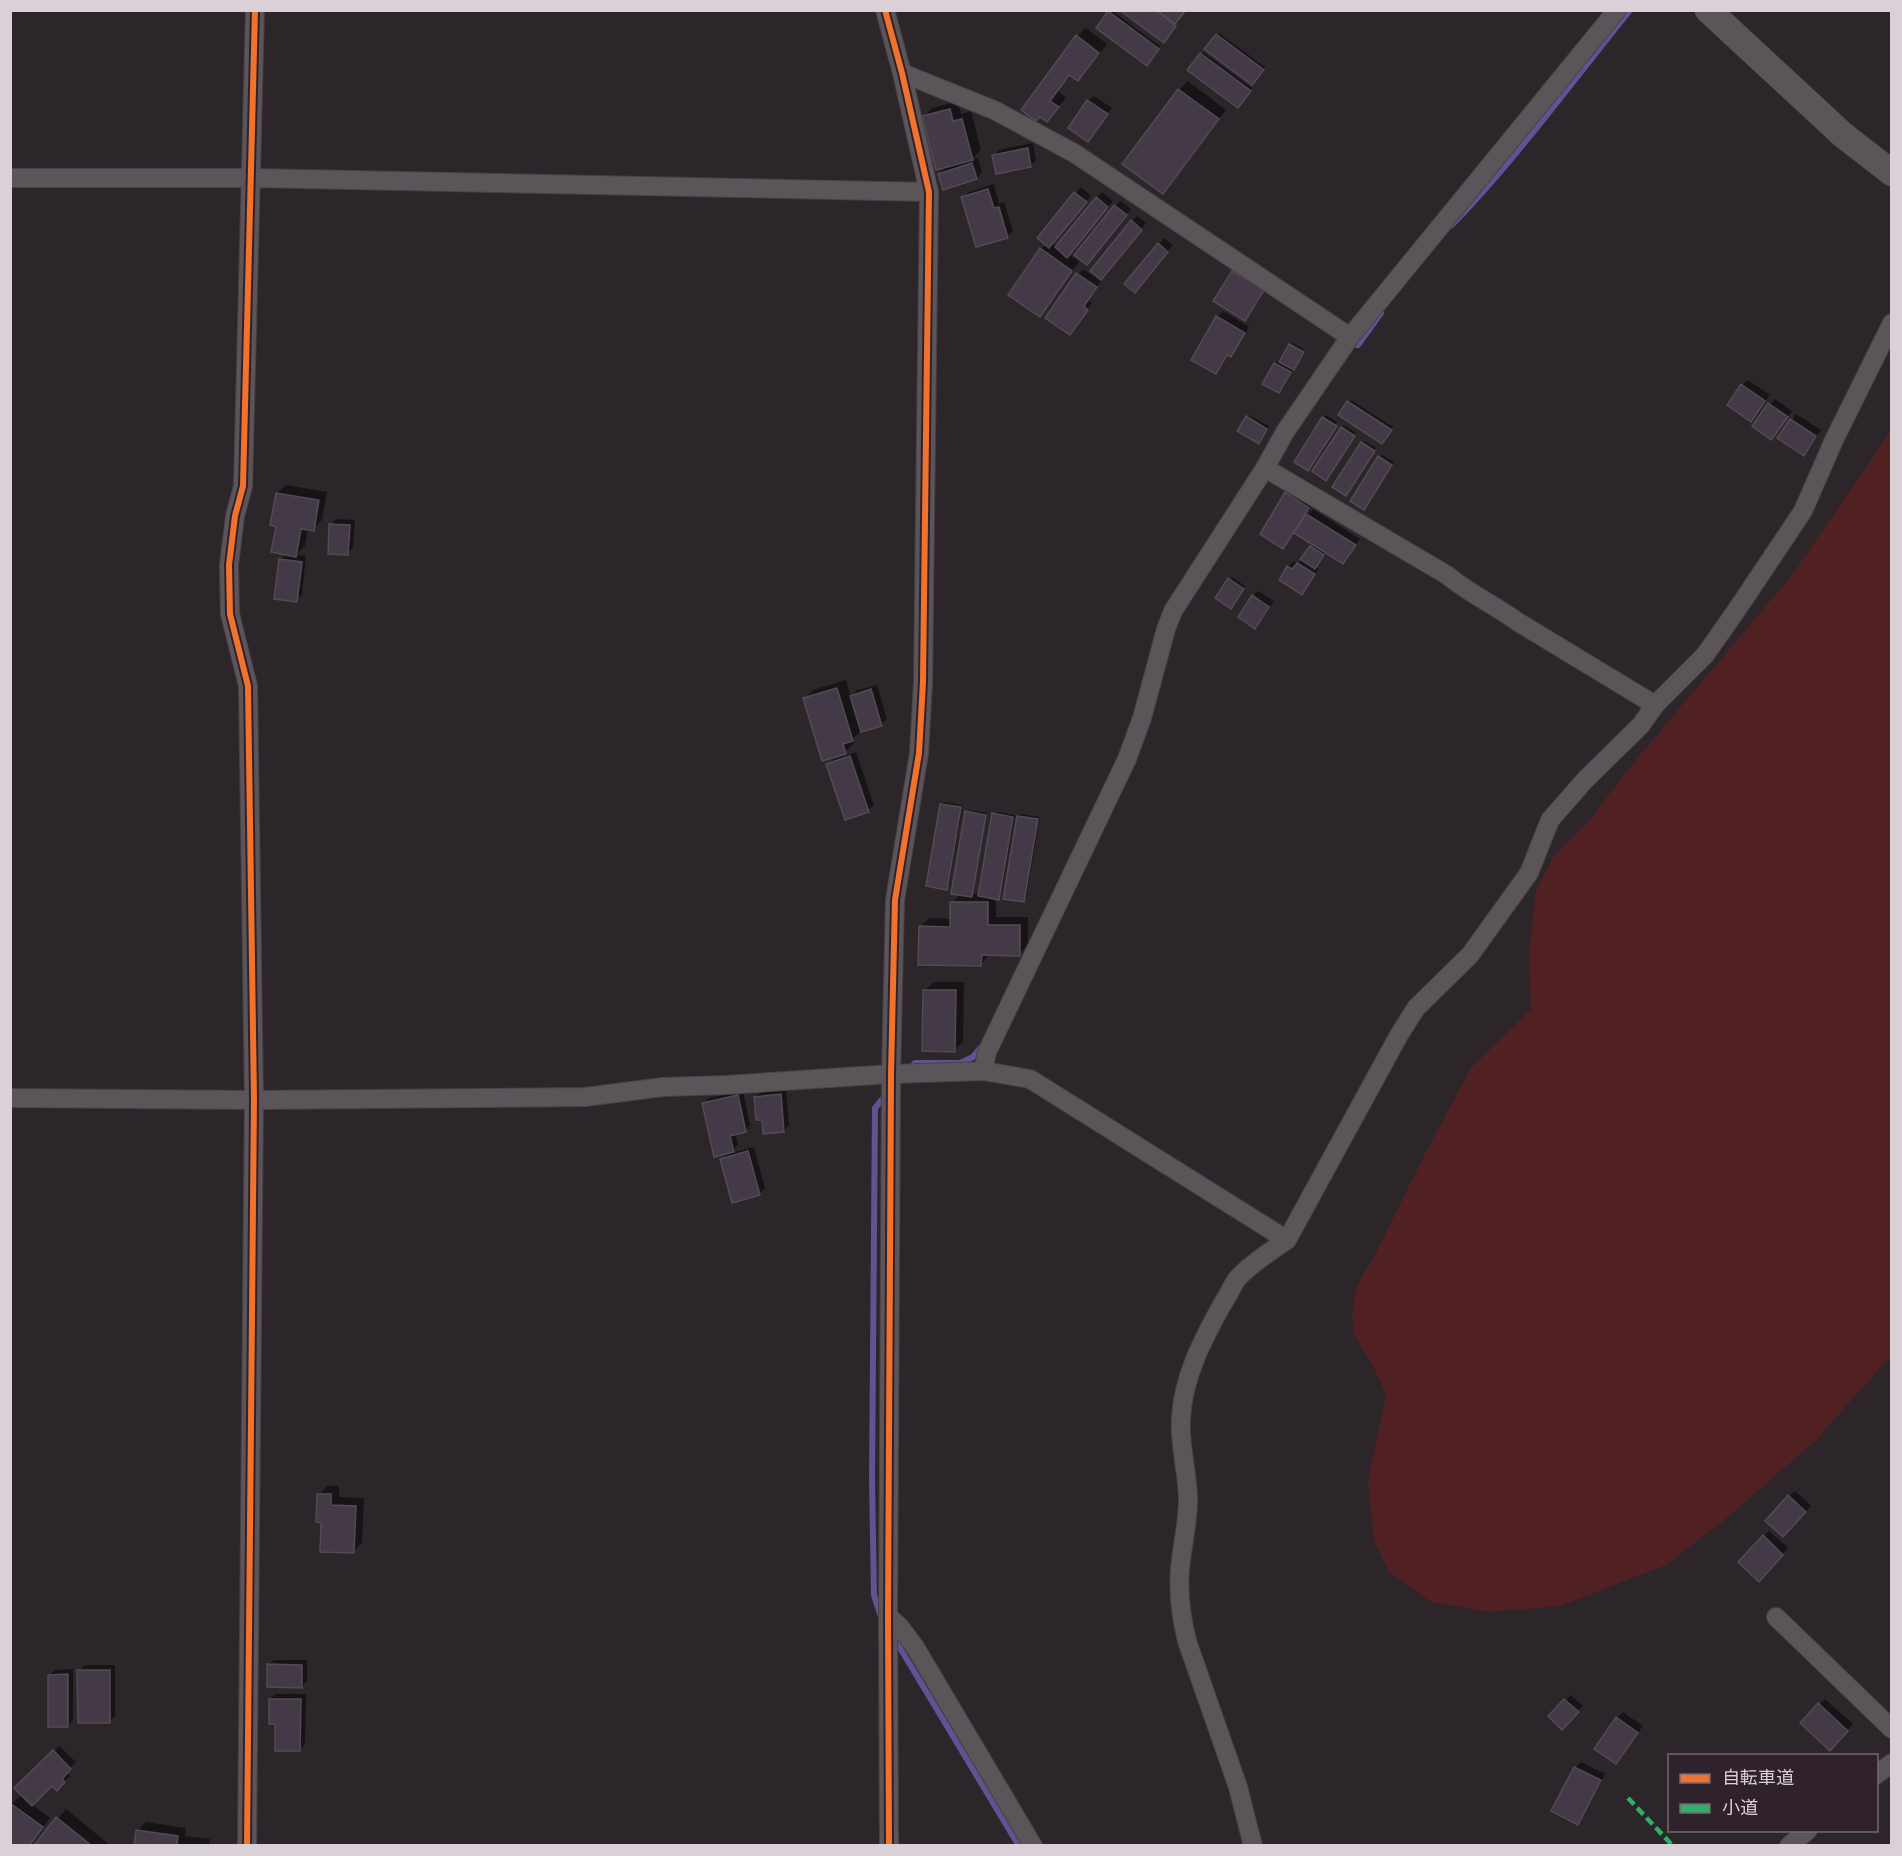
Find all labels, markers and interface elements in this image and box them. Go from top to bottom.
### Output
legend [1668,1754,1878,1832]
text: 自転車道 [1722,1765,1794,1789]
text: 小道 [1722,1795,1758,1819]

